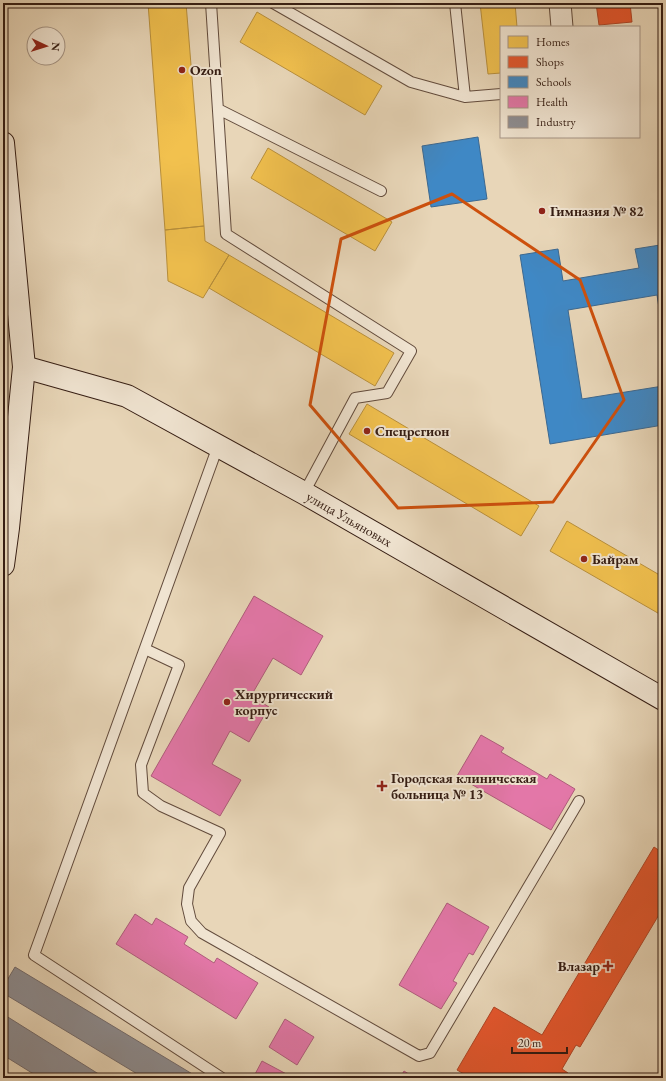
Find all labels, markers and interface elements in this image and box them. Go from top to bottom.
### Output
north arrow [26,26,66,66]
legend [500,26,640,138]
text: Homes [536,34,570,50]
text: N [49,42,63,52]
text: Shops [536,54,564,70]
place label: Ozon [190,61,222,79]
marker: Ozon [177,65,187,75]
text: Schools [536,74,571,90]
text: Health [536,94,568,110]
text: Industry [536,114,576,130]
place label: Гимназия № 82 [550,202,644,220]
marker: Гимназия № 82 [537,206,547,216]
place label: Спецрегион [375,422,449,440]
marker: Спецрегион [362,426,372,436]
street label: улица Ульяновых [303,487,396,551]
place label: Байрам [592,550,639,568]
marker: Байрам [579,554,589,564]
place label: Хирургический корпус [234,685,333,719]
marker: Хирургический корпус [222,697,232,707]
place label: Городская клиническая больница № 13 [391,769,537,803]
marker: Городская клиническая больница № 13 [376,780,388,792]
place label: Влазар [558,957,600,975]
marker: Влазар [603,961,613,971]
scale bar [512,1029,567,1055]
text: 20 m [518,1035,542,1051]

